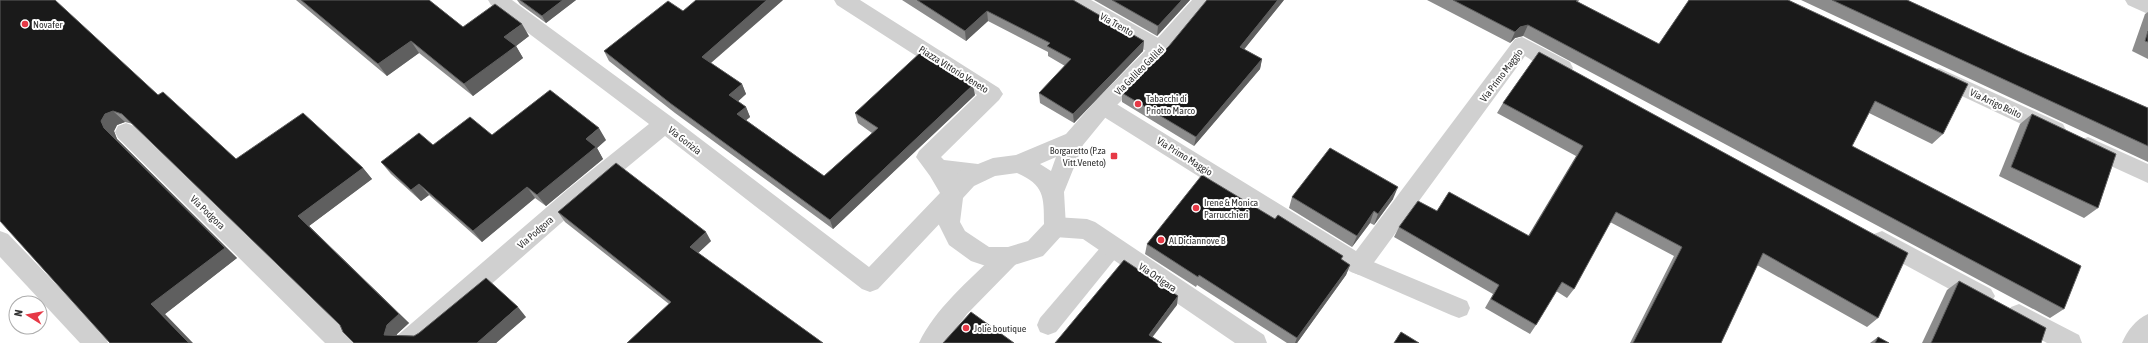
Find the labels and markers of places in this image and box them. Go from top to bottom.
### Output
marker: Novafer [20,19,30,29]
place label: Novafer [33,19,63,30]
place label: Tabacchi di Priotto Marco [1146,93,1196,116]
marker: Tabacchi di Priotto Marco [1133,99,1143,109]
place label: Borgaretto (P.za Vitt.Veneto) [1050,145,1106,168]
marker: Borgaretto (P.za Vitt.Veneto) [1109,151,1119,161]
place label: Irene & Monica Parrucchieri [1204,197,1259,220]
marker: Irene & Monica Parrucchieri [1191,203,1201,213]
marker: Al Diciannove B [1156,235,1166,245]
place label: Al Diciannove B [1169,235,1226,246]
marker: Jolie boutique [961,323,971,333]
place label: Jolie boutique [974,323,1027,334]

